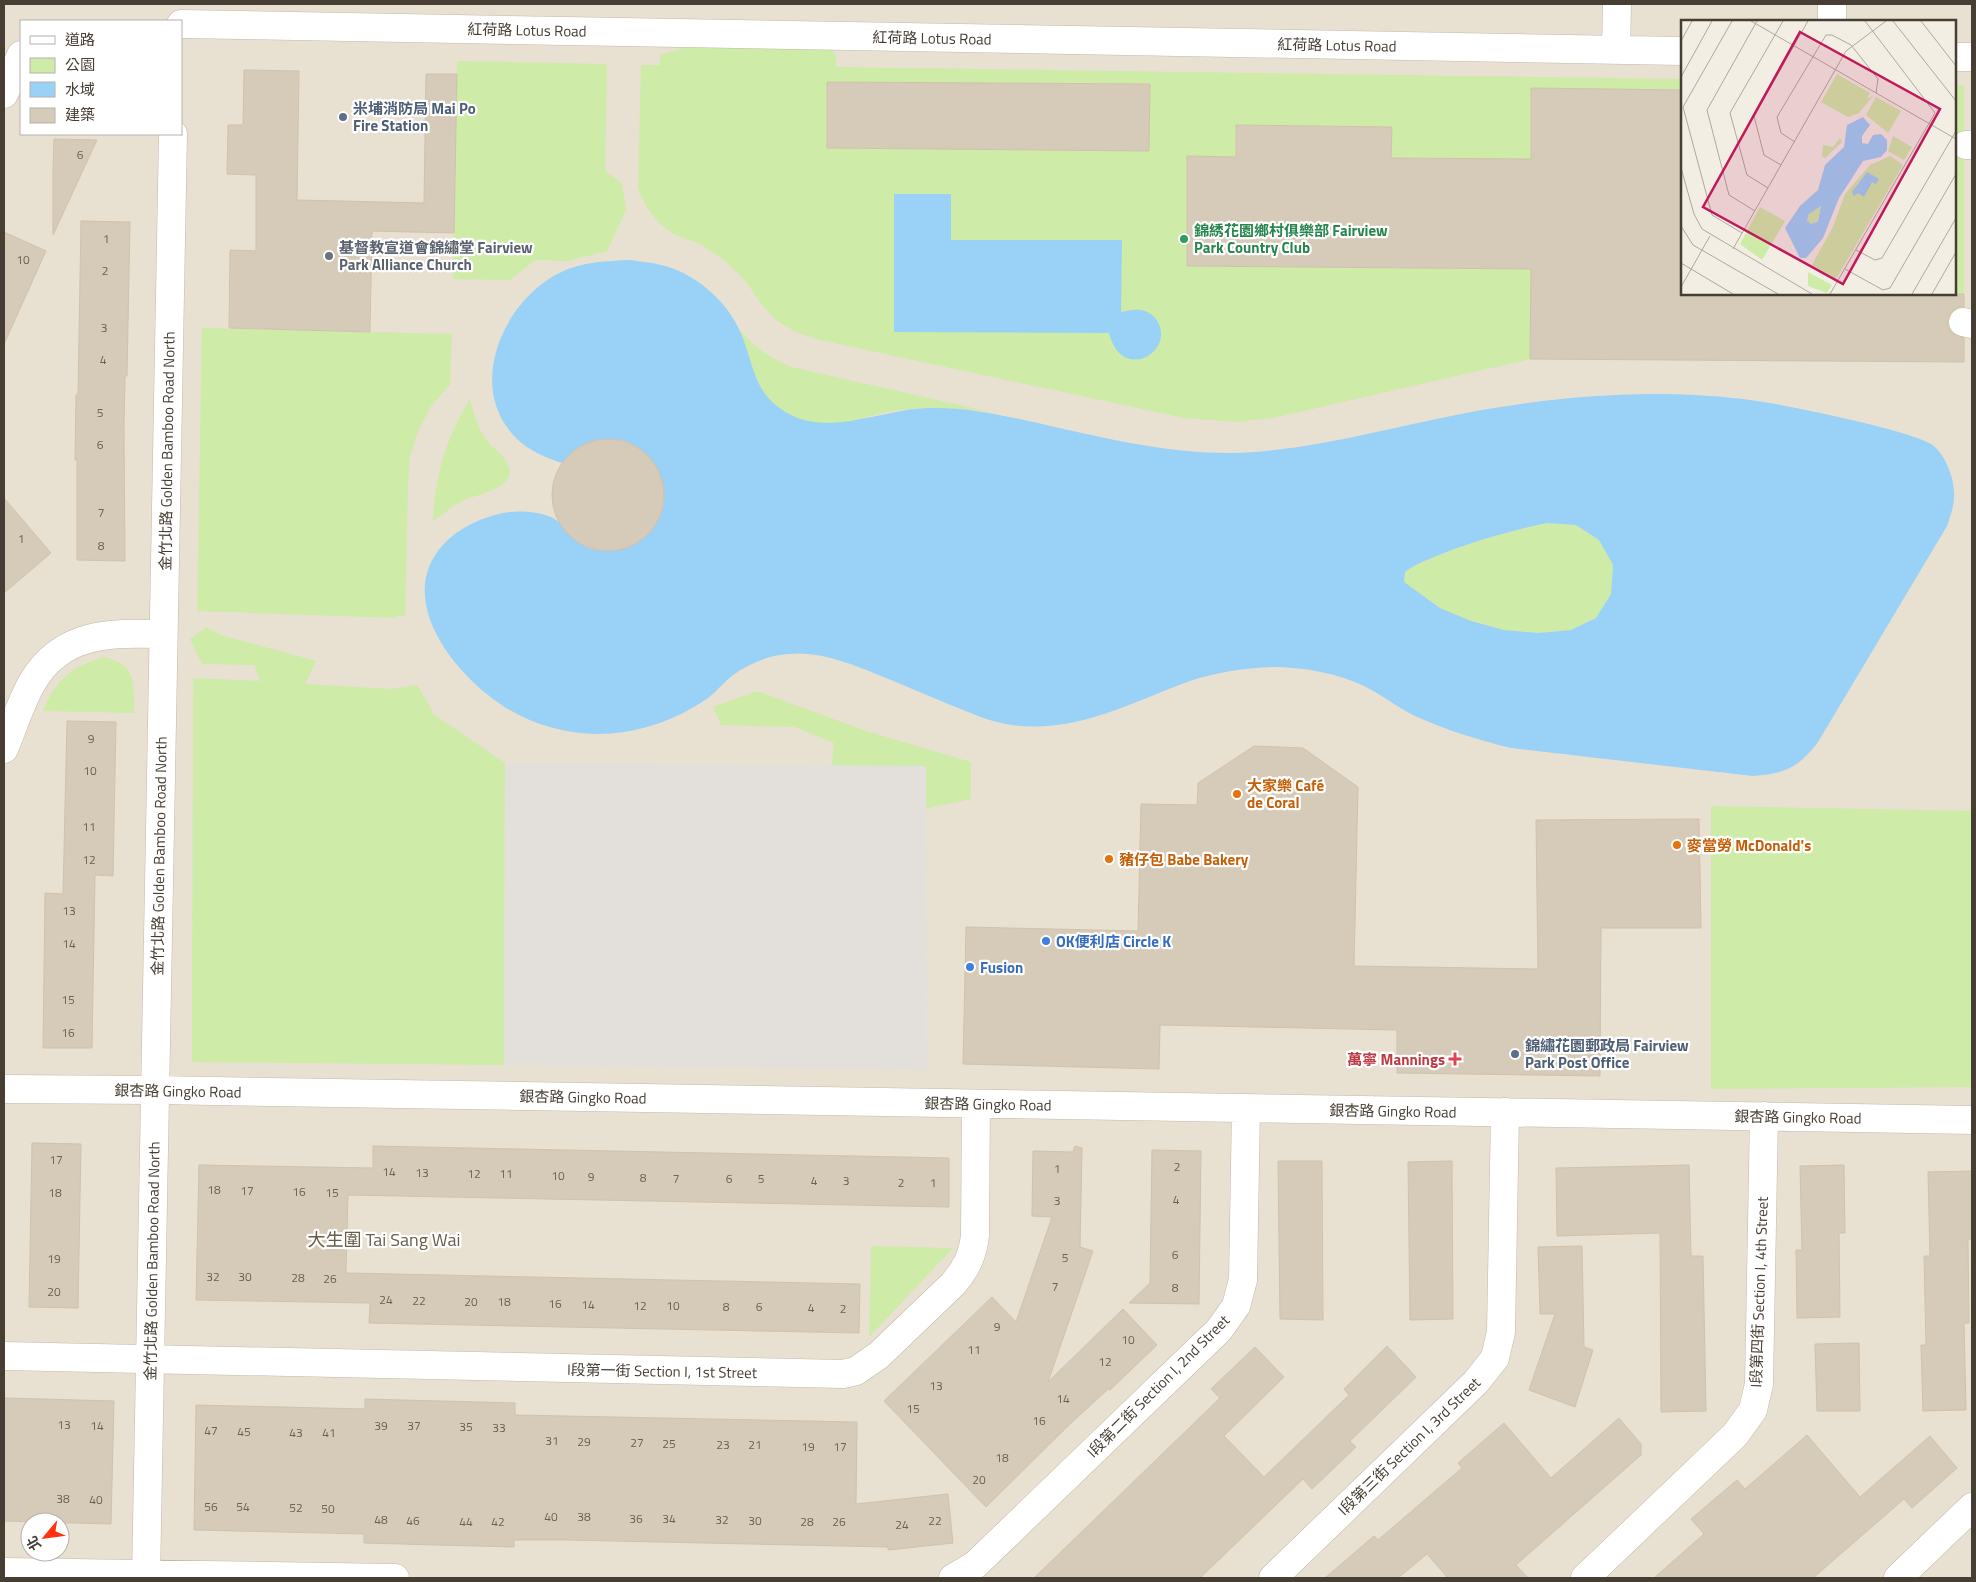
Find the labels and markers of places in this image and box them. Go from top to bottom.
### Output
place label: 米埔消防局 Mai Po Fire Station [353,97,476,137]
marker: 米埔消防局 Mai Po Fire Station [337,111,349,123]
place label: 錦綉花園鄉村俱樂部 Fairview Park Country Club [1194,219,1388,259]
marker: 錦綉花園鄉村俱樂部 Fairview Park Country Club [1178,233,1190,245]
place label: 基督教宣道會錦繡堂 Fairview Park Alliance Church [339,236,533,276]
marker: 基督教宣道會錦繡堂 Fairview Park Alliance Church [323,250,335,262]
place label: 大家樂 Café de Coral [1247,774,1324,814]
marker: 大家樂 Café de Coral [1231,788,1243,800]
place label: 麥當勞 McDonald's [1687,834,1811,857]
marker: 麥當勞 McDonald's [1671,839,1683,851]
place label: 豬仔包 Babe Bakery [1119,848,1249,871]
marker: 豬仔包 Babe Bakery [1103,853,1115,865]
place label: OK便利店 Circle K [1056,930,1171,953]
marker: OK便利店 Circle K [1040,935,1052,947]
place label: Fusion [980,956,1023,979]
marker: Fusion [964,961,976,973]
place label: 錦繡花園郵政局 Fairview Park Post Office [1525,1034,1689,1074]
place label: 萬寧 Mannings [1347,1048,1445,1071]
marker: 錦繡花園郵政局 Fairview Park Post Office [1509,1048,1521,1060]
marker: 萬寧 Mannings [1449,1053,1461,1065]

